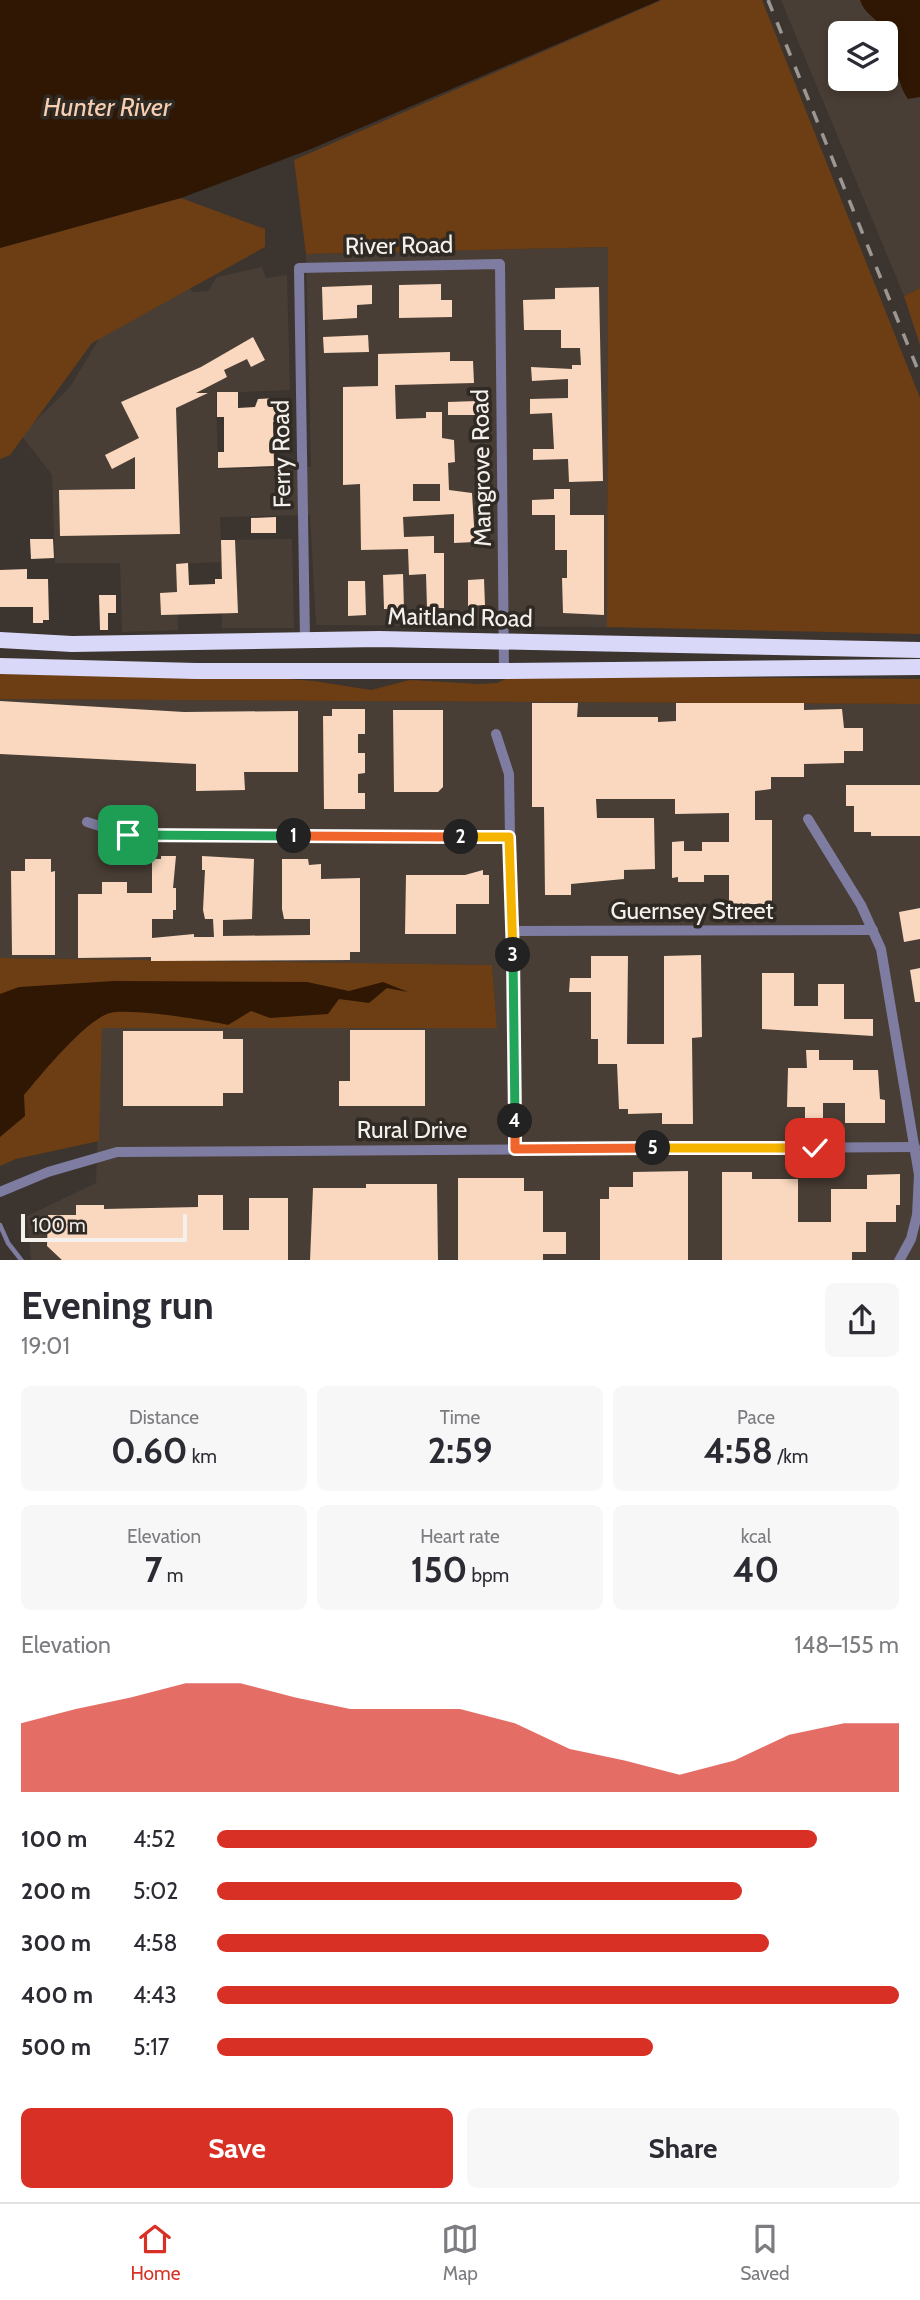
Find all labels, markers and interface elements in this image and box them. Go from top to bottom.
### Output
map controls [828,21,898,91]
button: layers [828,21,898,91]
water label: Hunter River [43,91,172,123]
street label: River Road [345,230,453,260]
street label: Mangrove Road [465,389,497,547]
street label: Ferry Road [266,399,296,509]
street label: Maitland Road [387,601,533,633]
pin [98,805,158,865]
icon: arrive [109,816,147,854]
pin: 1 [276,818,312,854]
pin: 2 [444,820,478,854]
text: 1 [290,824,297,847]
text: 2 [455,825,466,848]
street label: Guernsey Street [610,896,774,925]
pin: 3 [496,937,530,972]
text: 3 [507,943,518,966]
pin: 4 [498,1104,532,1138]
text: 4 [509,1109,520,1132]
street label: Rural Drive [357,1115,467,1144]
pin [785,1118,845,1178]
icon: check [796,1129,834,1167]
pin: 5 [636,1130,670,1166]
text: 5 [647,1136,658,1159]
scale bar [21,1212,187,1243]
text: 100 m [32,1214,86,1237]
text: Evening run [21,1282,214,1329]
button: share [825,1283,899,1357]
text: 19:01 [21,1332,70,1360]
text: Distance [129,1406,199,1429]
text: Time [440,1406,480,1429]
text: Pace [737,1406,775,1429]
text: 0.60 [111,1429,188,1472]
text: 2:59 [428,1429,492,1472]
text: 4:58 [703,1429,773,1472]
text: km [188,1445,217,1468]
text: /km [773,1445,809,1468]
text: Elevation [127,1525,201,1548]
text: Heart rate [420,1525,500,1548]
text: kcal [741,1525,771,1548]
text: 7 [145,1548,162,1591]
text: 150 [411,1548,467,1591]
text: 40 [733,1548,779,1591]
text: m [162,1564,183,1587]
text: bpm [467,1564,509,1587]
text: Elevation [21,1631,111,1659]
text: 148–155 m [794,1631,899,1659]
text: 100 m [21,1825,87,1853]
text: 4:52 [133,1825,176,1853]
text: 200 m [21,1877,91,1905]
text: 5:02 [133,1877,178,1905]
text: 300 m [21,1929,91,1957]
text: 4:58 [133,1929,177,1957]
text: 400 m [21,1981,93,2009]
text: 4:43 [133,1981,177,2009]
text: 500 m [21,2033,91,2061]
text: 5:17 [133,2033,169,2061]
button: Save [21,2108,453,2188]
button: Share [467,2108,899,2188]
tab: Home [130,2220,180,2285]
tab: Map [441,2220,479,2285]
tab: Saved [740,2220,790,2285]

